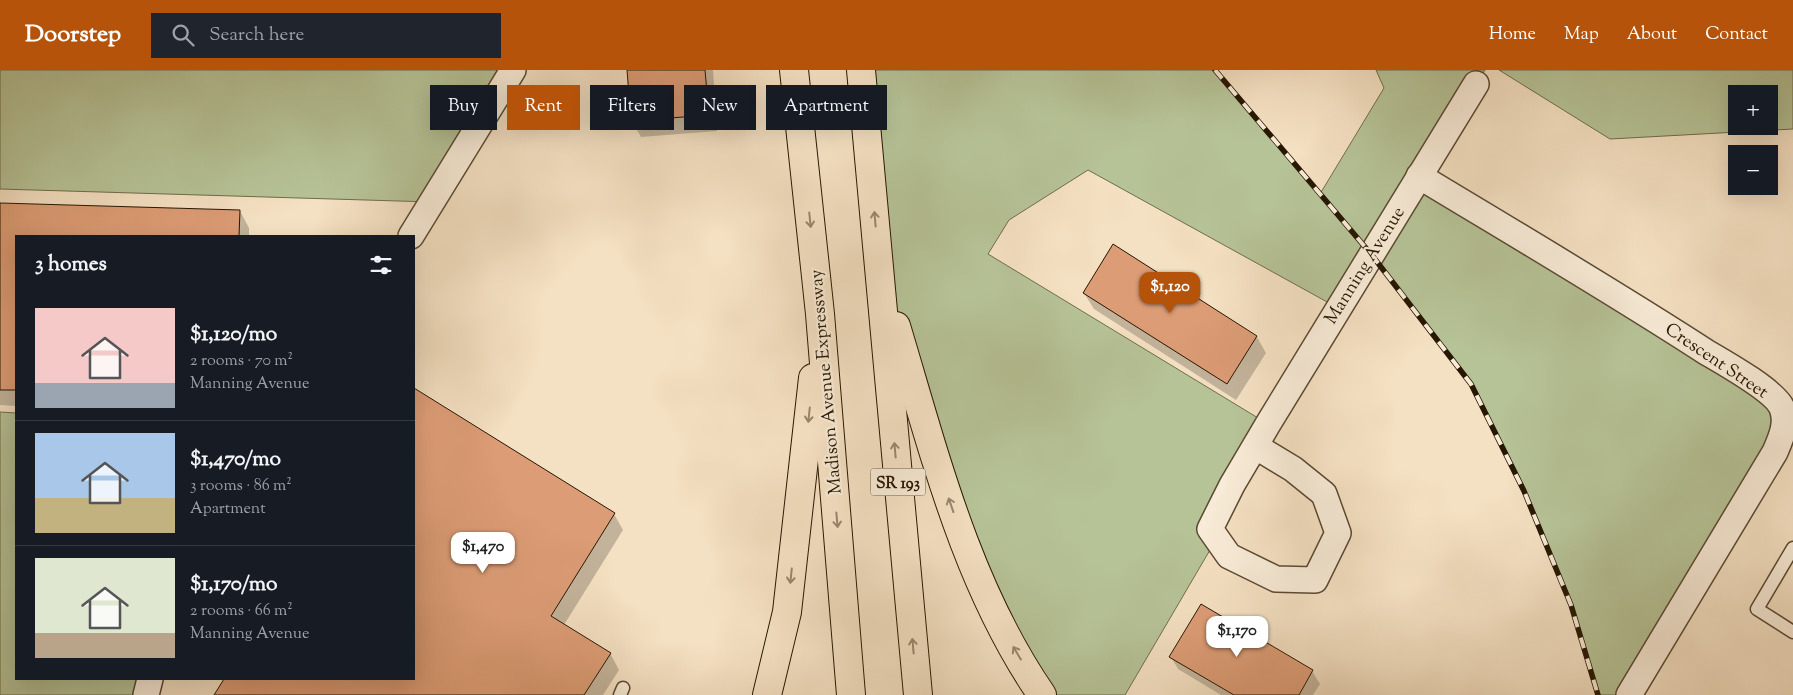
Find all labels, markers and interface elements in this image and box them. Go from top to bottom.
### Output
search box [151,13,501,58]
text: Doorstep [25,18,121,52]
icon: search [169,21,197,49]
text: Search here [209,22,304,49]
text: Home [1489,22,1536,48]
text: Map [1564,22,1599,48]
text: About [1627,22,1677,48]
text: Contact [1705,22,1768,48]
chip: Buy [430,85,497,130]
chip: Rent [507,85,580,130]
chip: Filters [590,85,674,130]
chip: New [684,85,756,130]
chip: Apartment [766,85,887,130]
map controls [1728,85,1778,195]
button: + [1728,85,1778,135]
button: − [1728,145,1778,195]
street label: Manning Avenue [1319,202,1412,330]
one-way arrow [805,212,815,228]
one-way arrow [870,212,880,228]
text: 3 homes [35,250,107,280]
icon: filters [367,251,395,279]
street label: Madison Avenue Expressway [804,268,850,495]
pin: $1,120 [1129,272,1211,314]
text: $1,120 [1150,276,1190,299]
street label: Crescent Street [1659,317,1773,406]
text: $1,120/mo [190,320,277,350]
icon: home [75,328,135,388]
text: 2 rooms · 70 m² [190,350,293,373]
text: Manning Avenue [190,373,310,396]
one-way arrow [804,407,814,423]
one-way arrow [891,442,900,458]
text: $1,470/mo [190,445,281,475]
icon: home [75,453,135,513]
road number: SR 193 [870,468,926,496]
text: 3 rooms · 86 m² [190,475,292,498]
text: Apartment [190,498,266,521]
one-way arrow [946,498,955,513]
one-way arrow [832,511,841,527]
pin: $1,470 [442,532,524,574]
text: $1,470 [462,536,504,559]
one-way arrow [786,568,796,584]
text: $1,170/mo [190,570,277,600]
icon: home [75,578,135,638]
text: 2 rooms · 66 m² [190,600,293,623]
pin: $1,170 [1196,616,1278,658]
text: $1,170 [1217,620,1257,643]
text: Manning Avenue [190,623,310,646]
one-way arrow [909,639,918,655]
one-way arrow [1012,646,1022,661]

